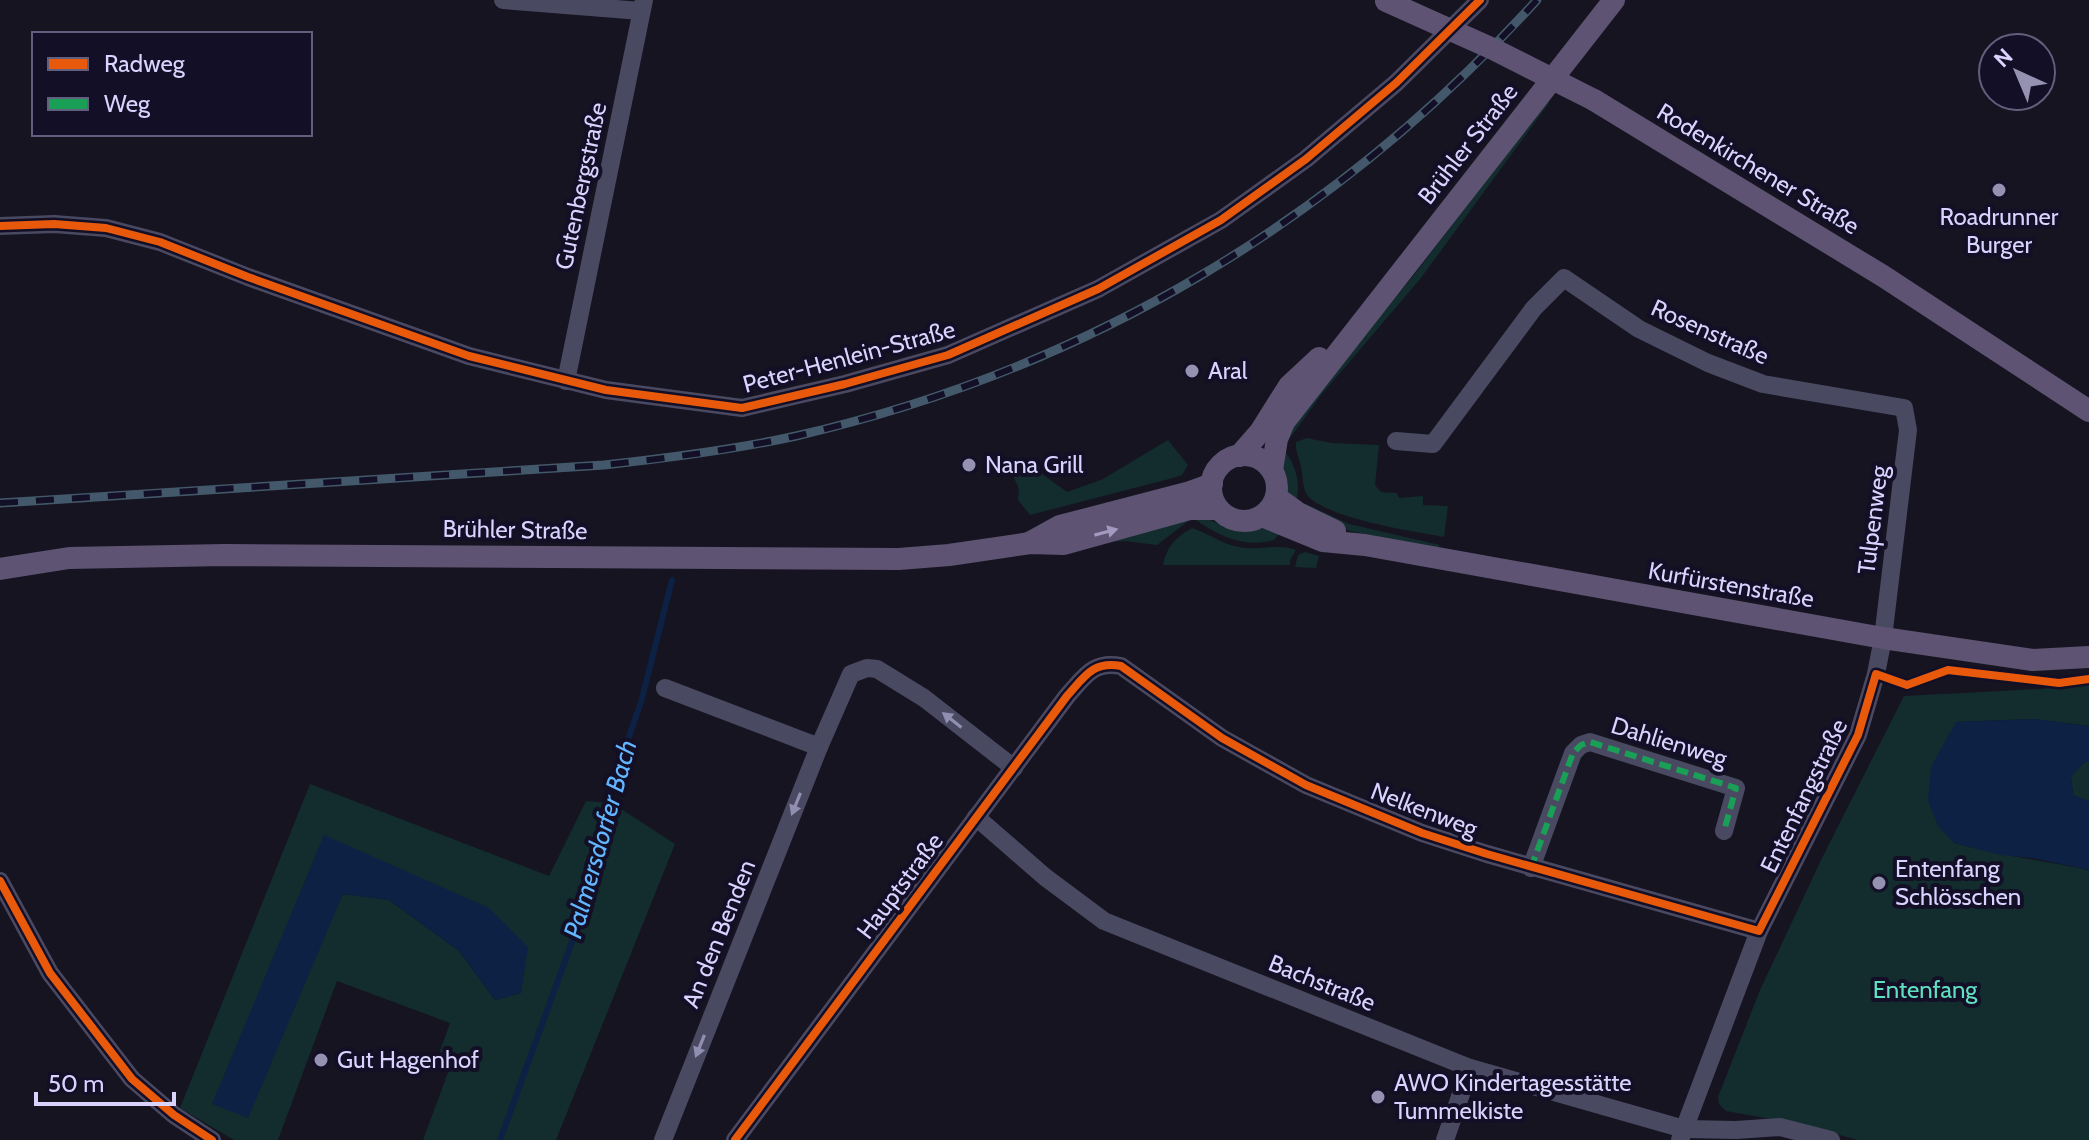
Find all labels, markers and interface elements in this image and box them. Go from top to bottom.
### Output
legend [32,32,312,136]
north arrow [1977,32,2057,112]
text: N [1988,43,2018,73]
text: Radweg [104,49,186,78]
street label: Brühler Straße [1412,78,1524,210]
text: Weg [104,89,151,118]
street label: Rodenkirchener Straße [1652,97,1865,240]
street label: Gutenbergstraße [549,100,612,272]
marker: Roadrunner Burger [1990,181,2008,199]
place label: Roadrunner Burger [1940,202,2059,259]
street label: Rosenstraße [1647,293,1774,370]
street label: Peter-Henlein-Straße [740,314,958,399]
place label: Aral [1208,356,1248,385]
marker: Aral [1183,362,1201,380]
place label: Nana Grill [985,450,1084,479]
marker: Nana Grill [960,456,978,474]
street label: Tulpenweg [1851,463,1894,576]
street label: Brühler Straße [442,514,588,545]
one-way arrow [1095,525,1119,538]
street label: Kurfürstenstraße [1646,556,1816,613]
street label: Dahlienweg [1608,710,1732,773]
one-way arrow [942,713,962,729]
street label: Entenfangstraße [1754,714,1853,877]
water label: Palmersdorfer Bach [556,736,644,942]
street label: Nelkenweg [1367,776,1483,843]
one-way arrow [789,792,802,816]
street label: Hauptstraße [850,827,949,944]
place label: Entenfang Schlösschen [1895,854,2021,911]
street label: An den Benden [676,856,761,1012]
marker: Entenfang Schlösschen [1870,874,1888,892]
street label: Bachstraße [1264,948,1380,1017]
park label: Entenfang [1873,975,1978,1004]
one-way arrow [694,1034,707,1058]
place label: Gut Hagenhof [337,1045,479,1074]
marker: Gut Hagenhof [312,1051,330,1069]
scale bar [36,1056,174,1106]
place label: AWO Kindertagesstätte Tummelkiste [1394,1068,1632,1125]
text: 50 m [48,1069,104,1098]
marker: AWO Kindertagesstätte Tummelkiste [1369,1088,1387,1106]

